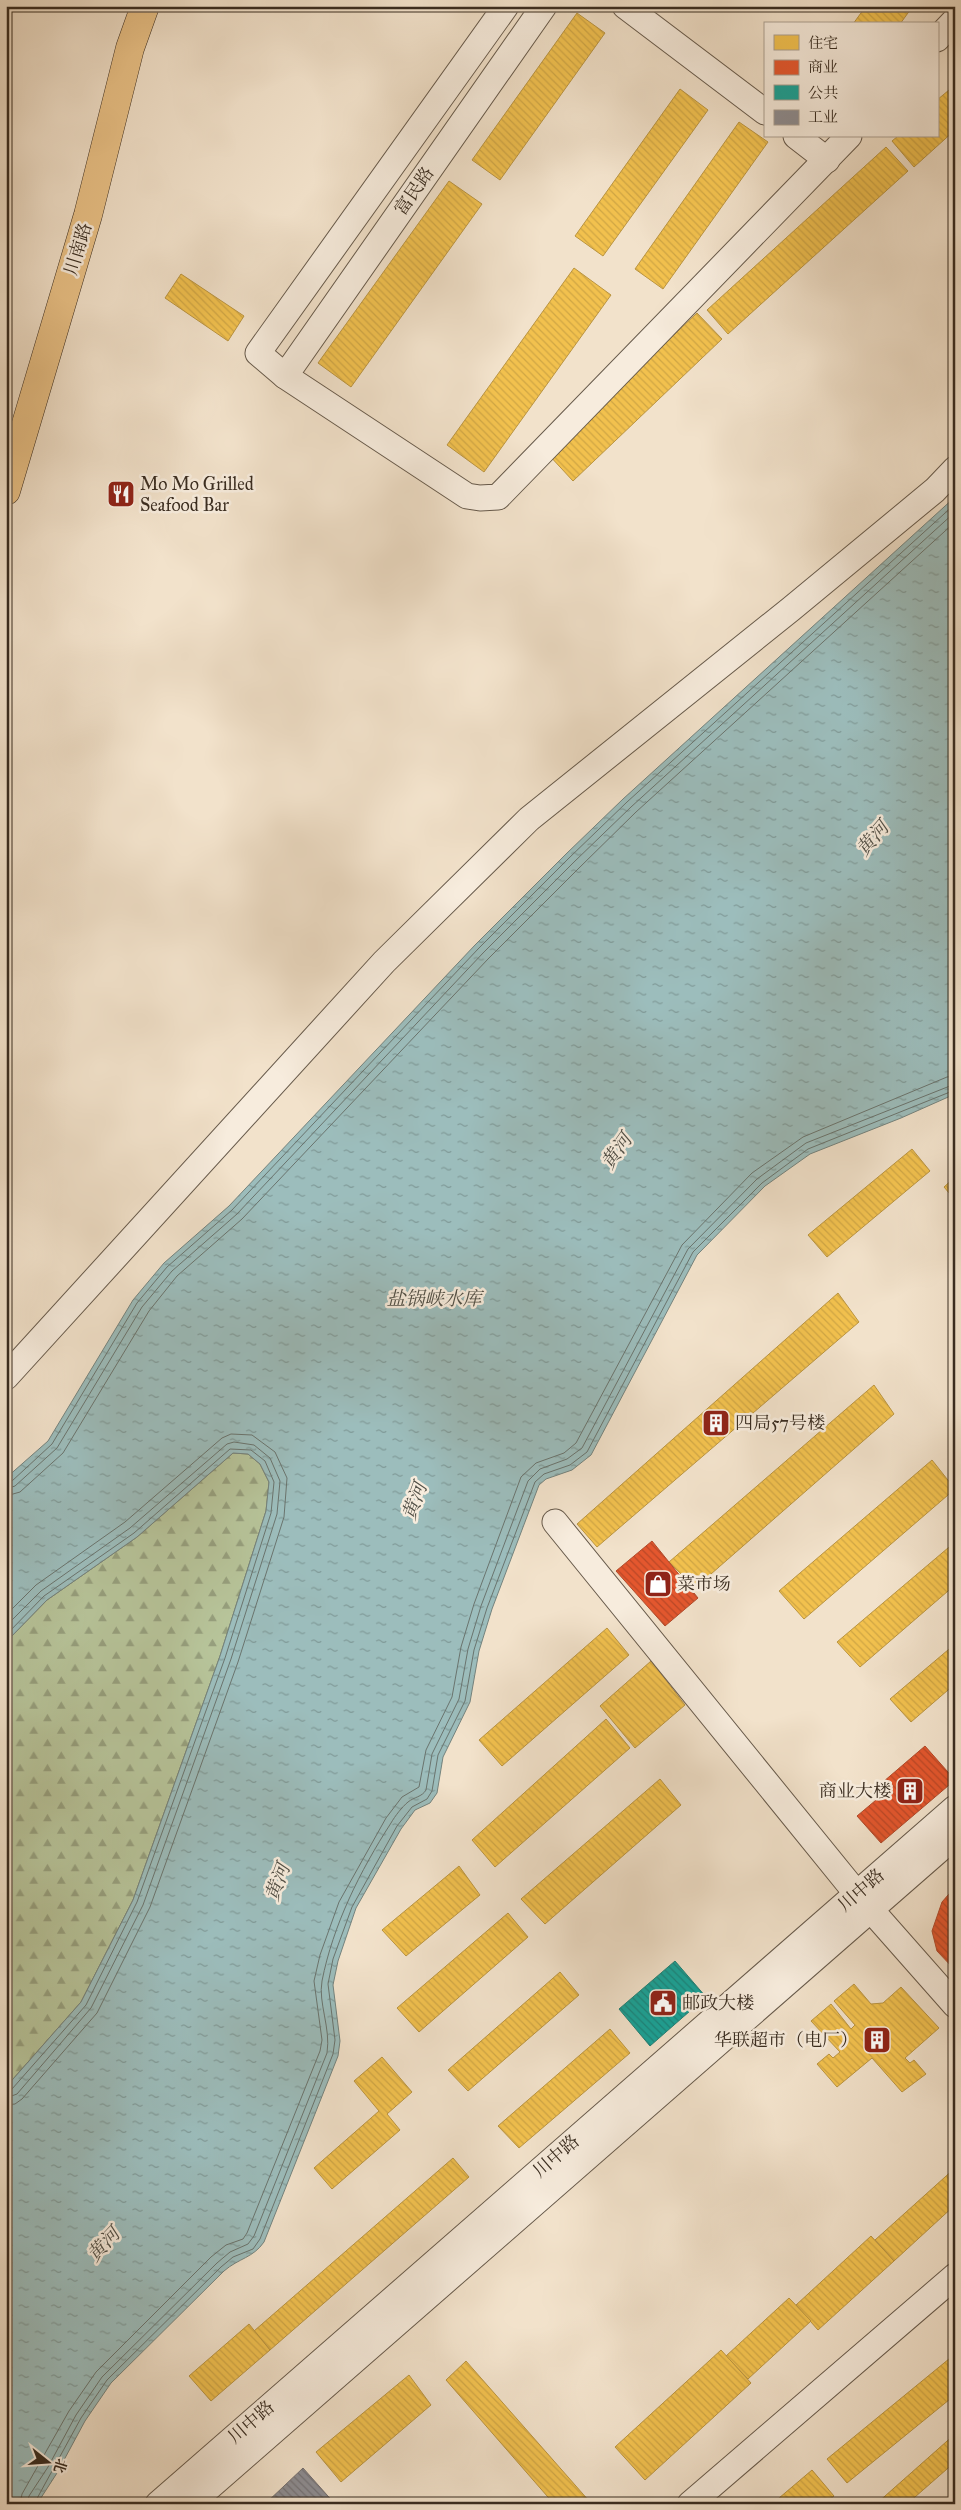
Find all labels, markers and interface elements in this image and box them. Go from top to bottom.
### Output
legend [764,22,938,138]
text: 住宅 [808,34,838,52]
text: 商业 [808,58,838,76]
text: 公共 [808,84,838,102]
text: 工业 [808,108,838,126]
street label: 富民路 [390,163,438,219]
street label: 川南路 [60,220,96,278]
place label: Mo Mo Grilled Seafood Bar [140,473,254,516]
restaurant icon: Mo Mo Grilled Seafood Bar [106,479,136,509]
water label: 黄河 [851,814,895,860]
water label: 黄河 [596,1127,638,1173]
water label: 盐锅峡水库 [386,1287,484,1310]
building icon: 四局57号楼 [701,1408,731,1438]
place label: 四局57号楼 [735,1412,825,1434]
water label: 黄河 [397,1477,433,1523]
shop icon: 菜市场 [643,1569,673,1599]
place label: 菜市场 [677,1573,731,1595]
building icon: 商业大楼 [895,1776,925,1806]
place label: 商业大楼 [819,1780,891,1802]
water label: 黄河 [260,1858,296,1904]
street label: 川中路 [833,1864,889,1916]
public building icon: 邮政大楼 [648,1988,678,2018]
place label: 邮政大楼 [682,1992,754,2014]
building icon: 华联超市（电厂） [862,2025,892,2055]
place label: 华联超市（电厂） [714,2029,858,2051]
street label: 川中路 [528,2130,584,2182]
water label: 黄河 [82,2220,127,2266]
street label: 川中路 [223,2396,279,2448]
north arrow [22,2438,72,2488]
text: 北 [50,2456,70,2475]

